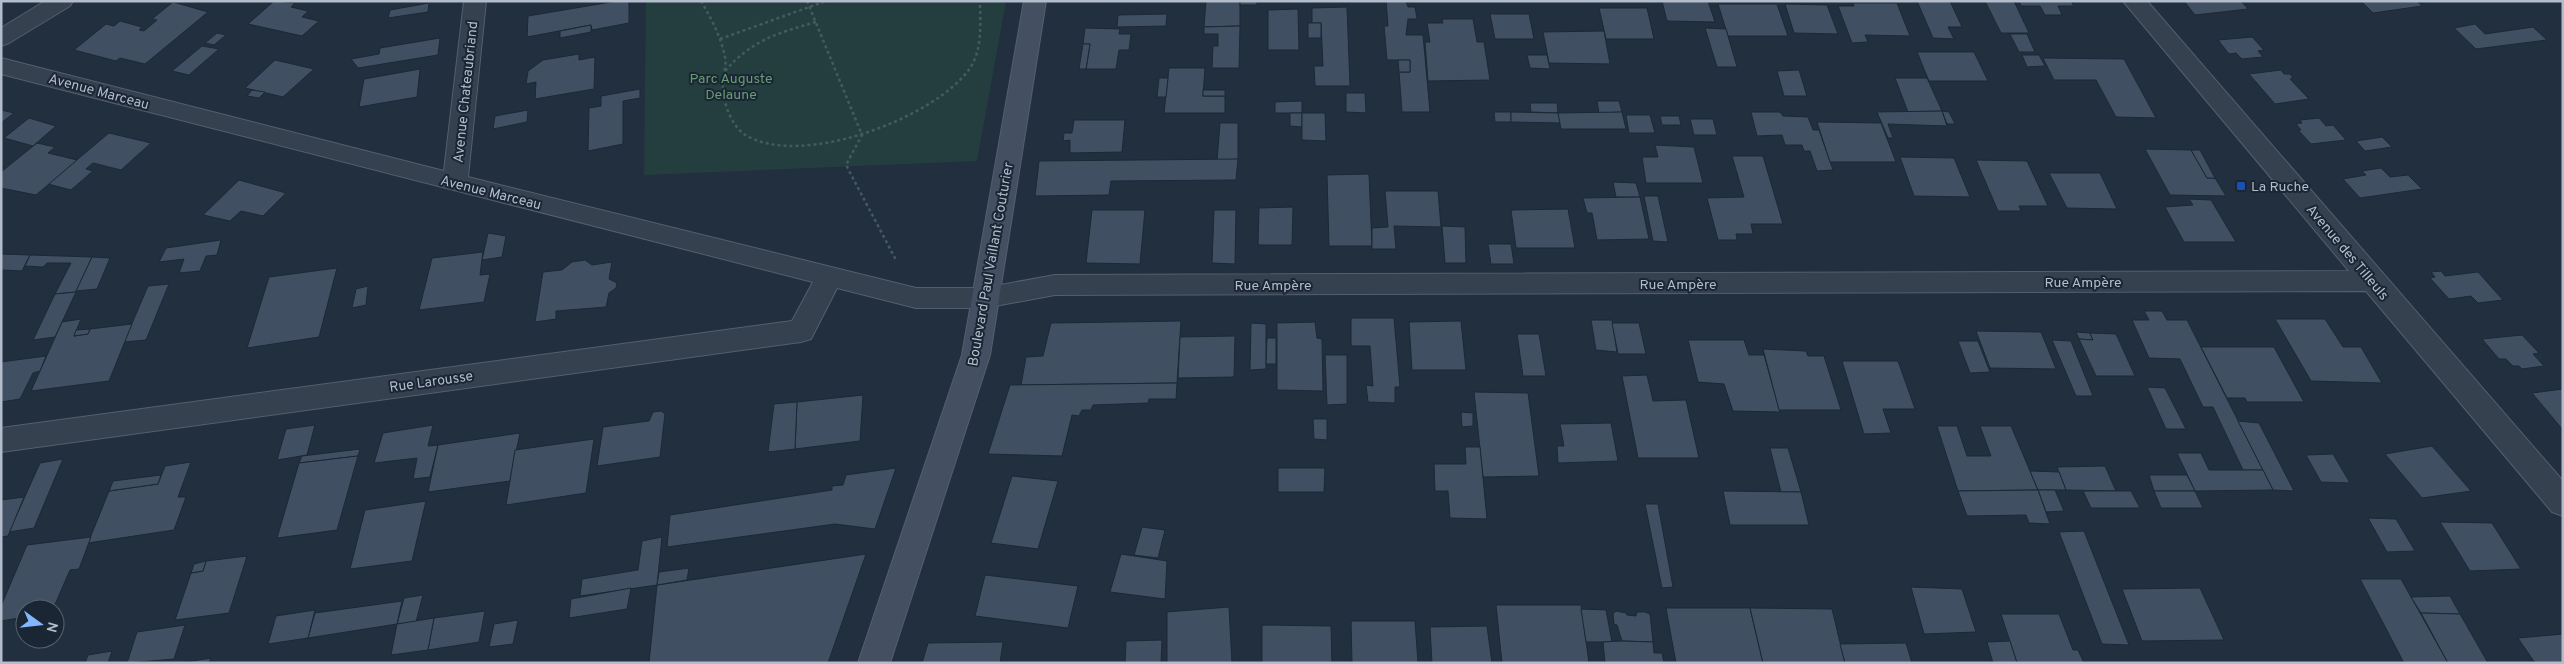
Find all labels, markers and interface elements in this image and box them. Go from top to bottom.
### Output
street label: Avenue Chateaubriand [451,20,482,164]
street label: Avenue Marceau [46,71,151,114]
park label: Parc Auguste Delaune [689,71,773,104]
street label: Boulevard Paul Vaillant Couturier [965,160,1018,368]
street label: Avenue Marceau [438,173,543,214]
place label: La Ruche [2251,179,2309,196]
marker: La Ruche [2235,180,2247,192]
street label: Avenue des Tilleuls [2302,202,2392,304]
street label: Rue Ampère [2044,275,2122,292]
street label: Rue Ampère [1639,277,1717,294]
street label: Rue Ampère [1234,278,1312,295]
street label: Rue Larousse [388,368,474,397]
north arrow [15,599,65,649]
text: N [42,620,61,634]

